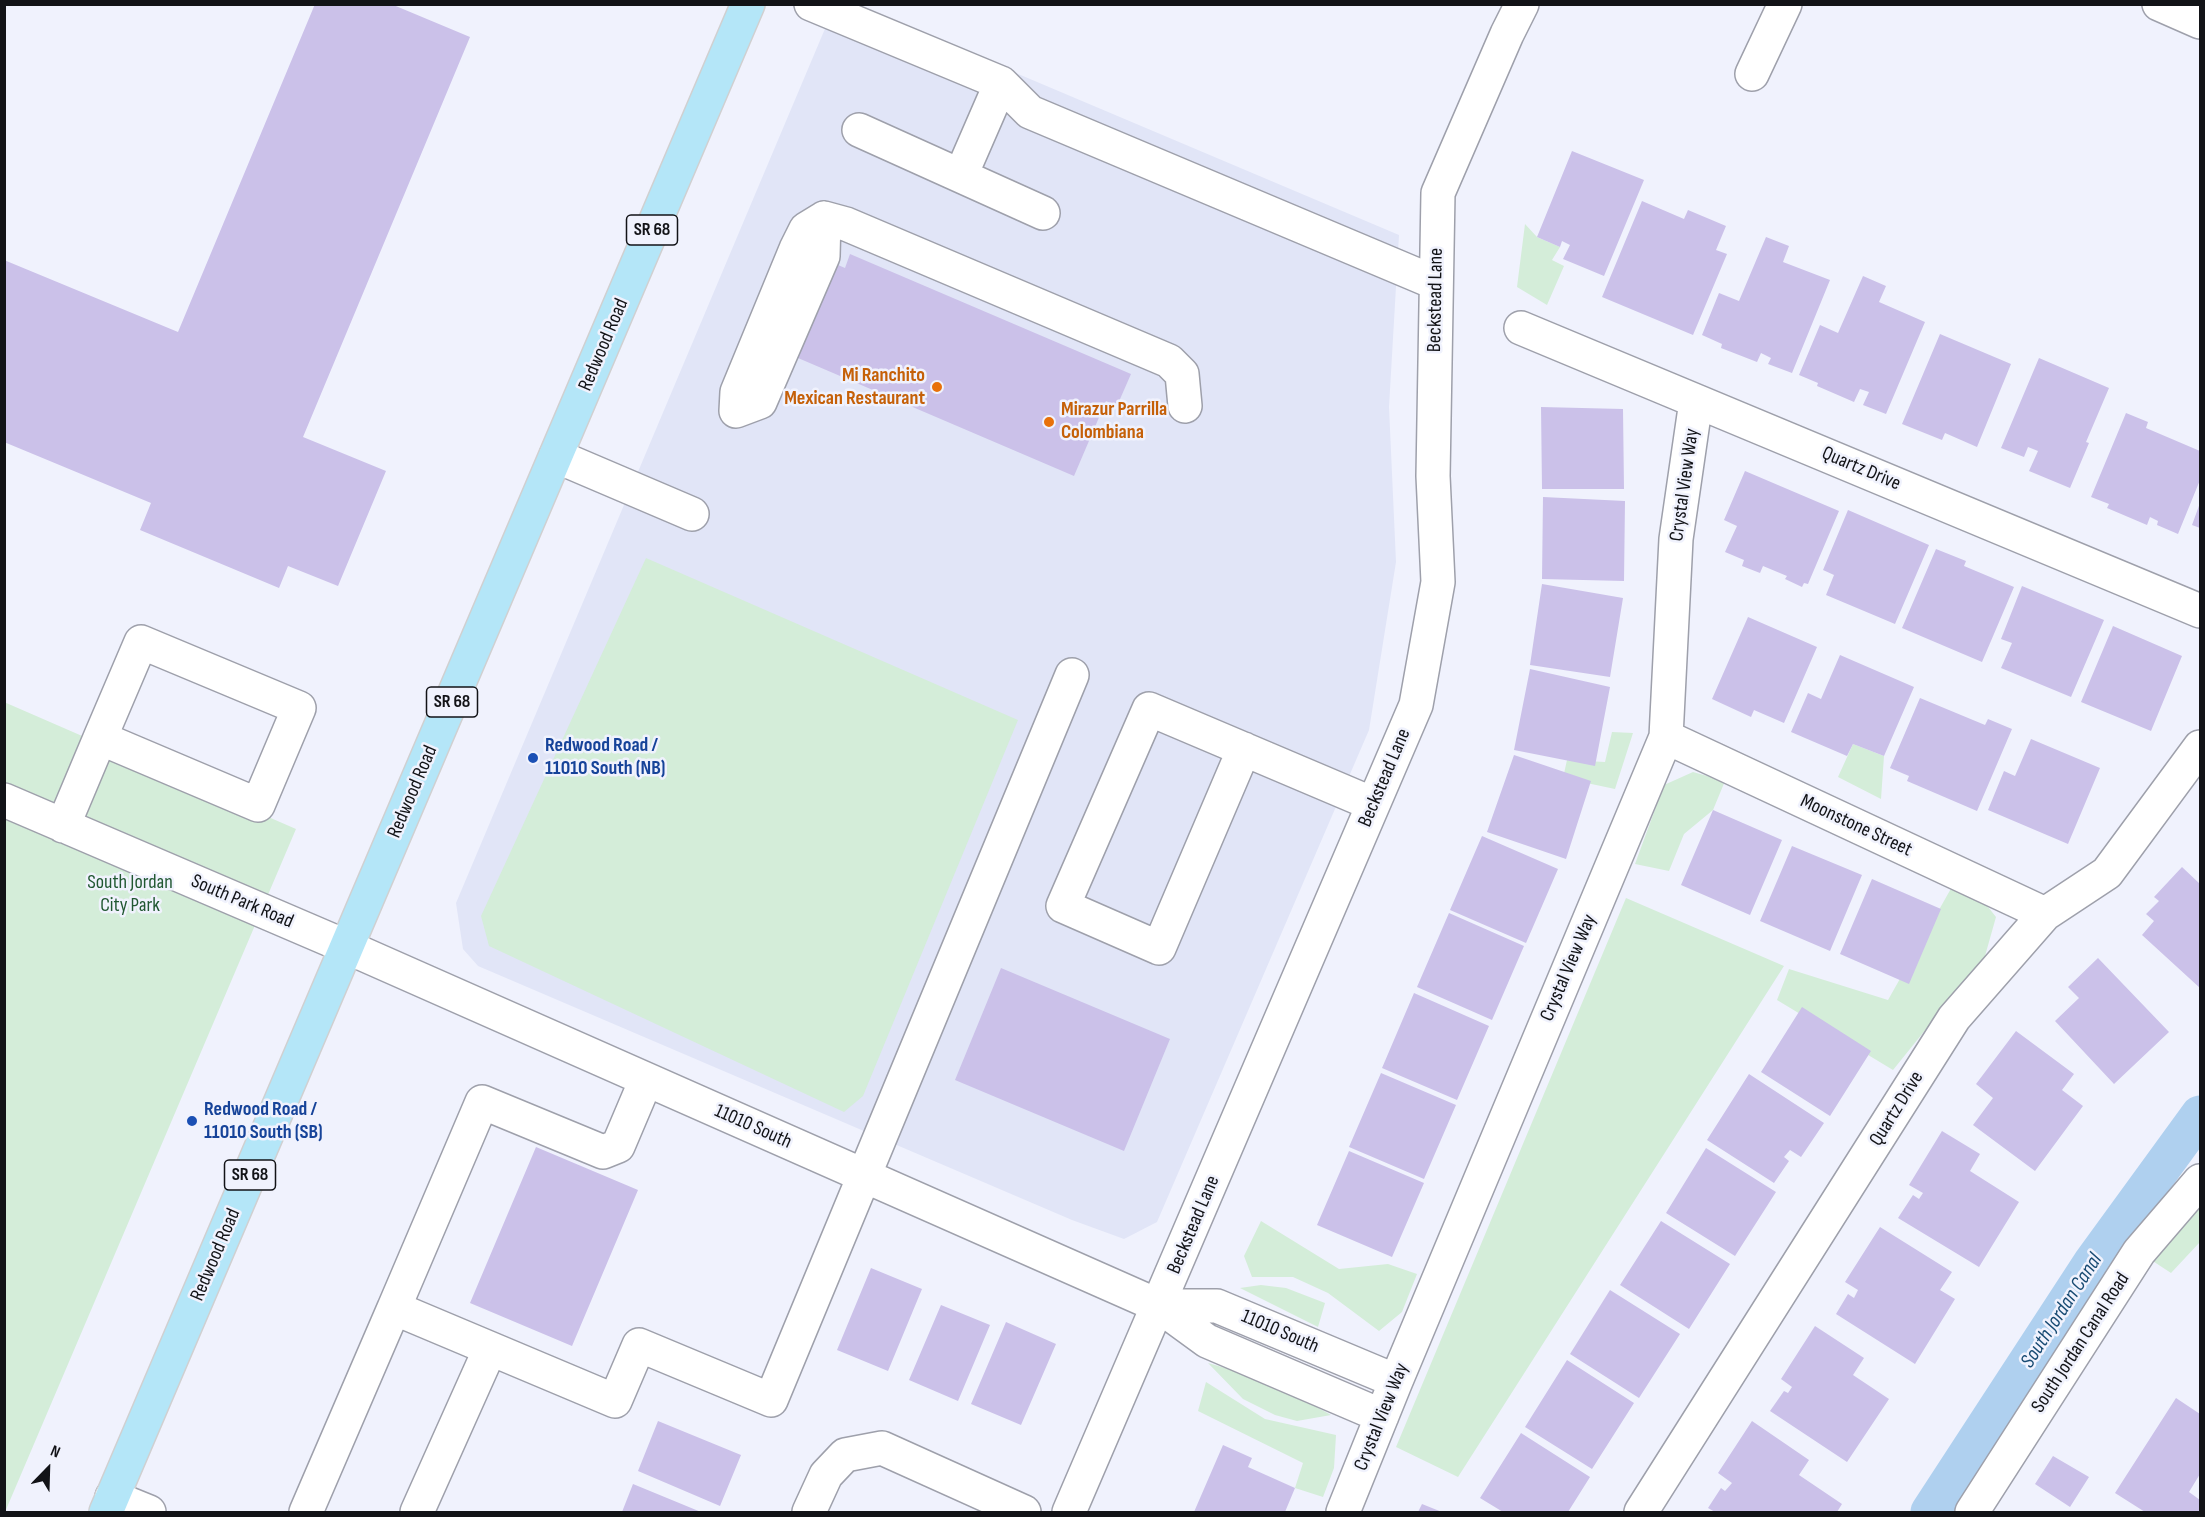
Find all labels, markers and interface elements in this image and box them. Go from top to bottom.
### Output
road number: SR 68 [626,215,678,245]
street label: Beckstead Lane [1423,248,1449,352]
street label: Redwood Road [574,295,634,395]
place label: Mi Ranchito Mexican Restaurant [784,364,925,411]
marker: Mi Ranchito Mexican Restaurant [930,380,944,394]
place label: Mirazur Parrilla Colombiana [1061,398,1167,445]
marker: Mirazur Parrilla Colombiana [1042,415,1056,429]
street label: Crystal View Way [1665,427,1705,543]
street label: Quartz Drive [1818,442,1904,496]
road number: SR 68 [426,687,478,717]
street label: Beckstead Lane [1354,725,1416,831]
place label: Redwood Road / 11010 South (NB) [545,734,665,781]
street label: Redwood Road [383,742,443,842]
marker: Redwood Road / 11010 South (NB) [526,751,540,765]
street label: Moonstone Street [1796,790,1916,862]
street label: South Park Road [187,870,297,934]
park label: South Jordan City Park [87,871,173,918]
street label: Crystal View Way [1536,911,1602,1025]
street label: Quartz Drive [1865,1067,1929,1151]
place label: Redwood Road / 11010 South (SB) [204,1098,323,1145]
street label: 11010 South [711,1099,795,1155]
marker: Redwood Road / 11010 South (SB) [185,1114,199,1128]
road number: SR 68 [224,1160,276,1190]
street label: Beckstead Lane [1163,1172,1225,1278]
street label: Redwood Road [186,1205,246,1305]
water label: South Jordan Canal [2016,1249,2108,1373]
street label: South Jordan Canal Road [2027,1268,2135,1418]
street label: 11010 South [1238,1305,1322,1359]
street label: Crystal View Way [1350,1360,1414,1474]
north arrow [18,1439,78,1499]
text: N [48,1442,63,1462]

